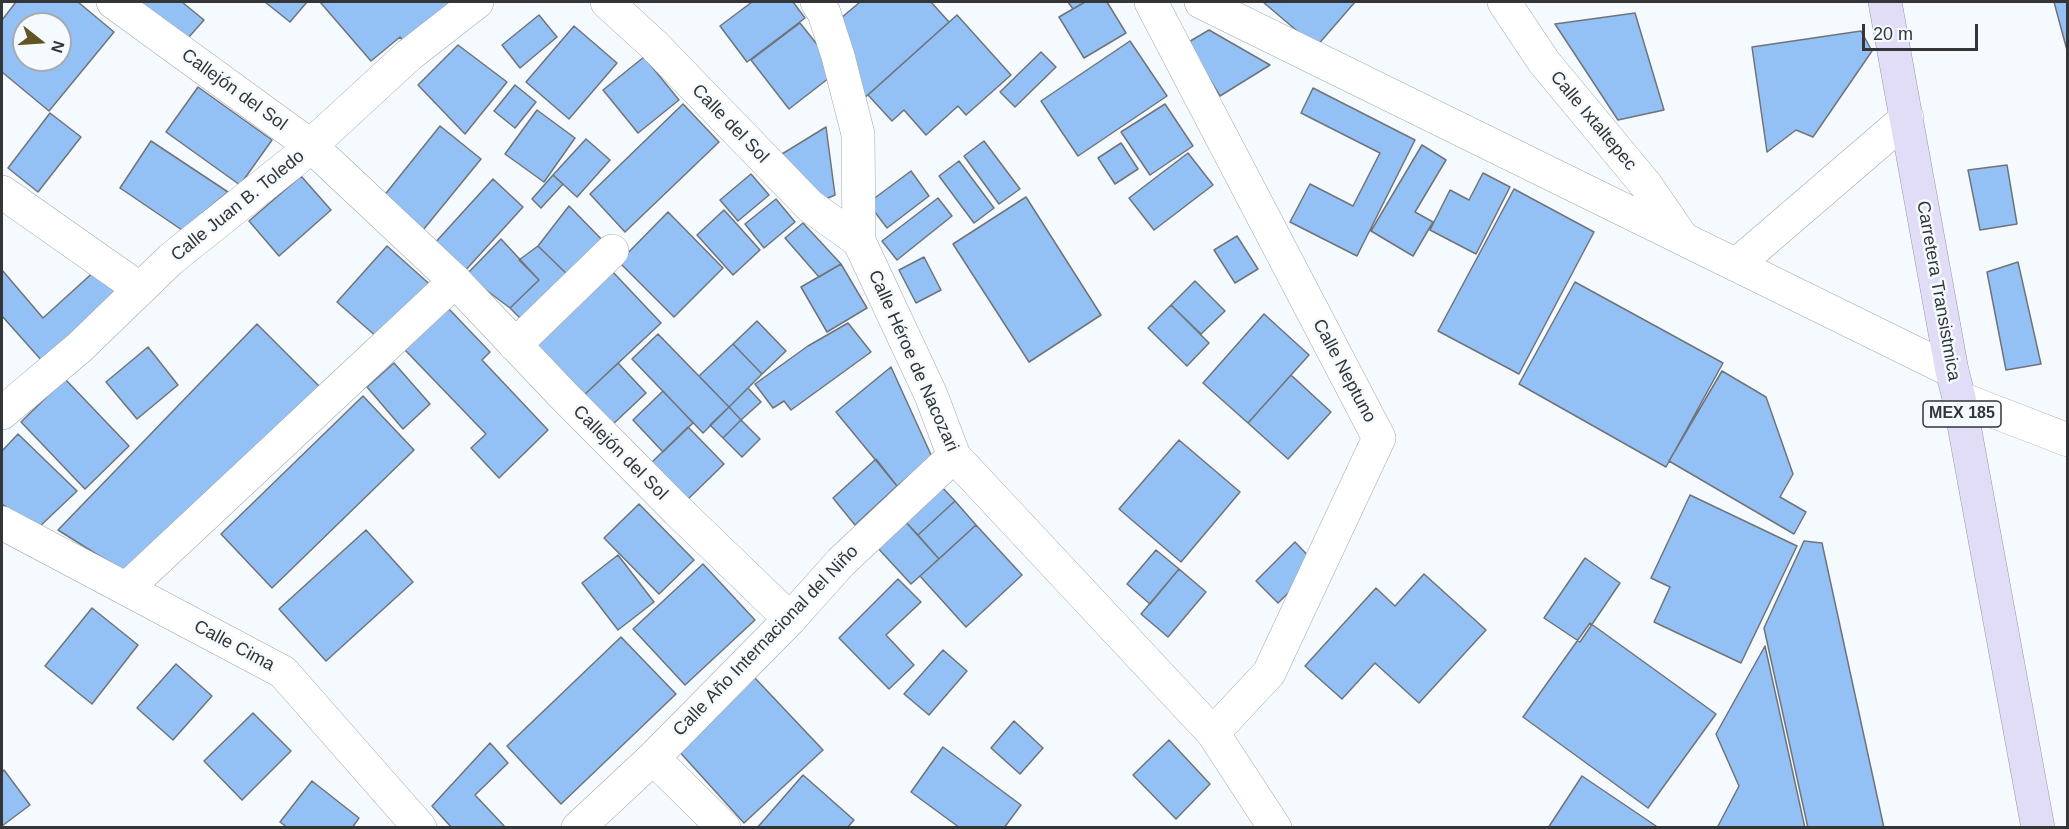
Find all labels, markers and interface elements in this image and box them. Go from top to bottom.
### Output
north arrow [12,12,72,72]
scale bar [1865,12,1980,50]
text: 20 m [1873,24,1913,44]
text: N [48,39,68,55]
street label: Callejón del Sol [177,45,291,135]
street label: Calle Ixtaltepec [1545,67,1641,175]
street label: Calle del Sol [687,80,773,168]
street label: Calle Juan B. Toledo [167,146,309,266]
street label: Carretera Transistmica [1912,199,1964,383]
street label: Calle Héroe de Nacozari [863,267,963,455]
street label: Calle Neptuno [1308,316,1380,426]
street label: Callejón del Sol [568,401,672,505]
road number: MEX 185 [1923,401,2001,427]
street label: Calle Año Internacional del Niño [669,541,863,741]
street label: Calle Cima [190,616,278,676]

